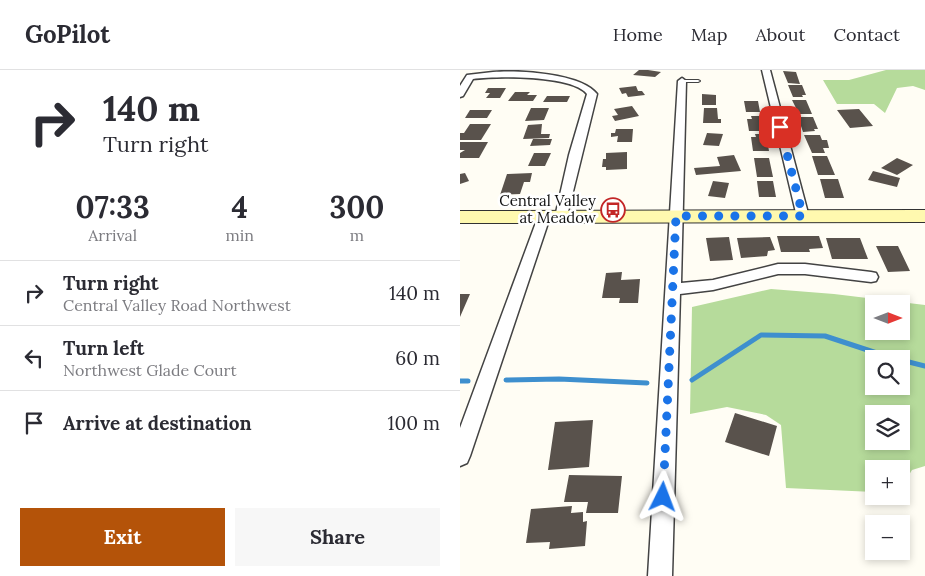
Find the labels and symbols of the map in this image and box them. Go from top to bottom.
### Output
pin [759,106,801,148]
place label: Central Valley at Meadow [499,191,596,227]
bus stop icon: Central Valley at Meadow [600,197,626,223]
north arrow [865,295,910,340]
position arrow [636,470,688,522]

